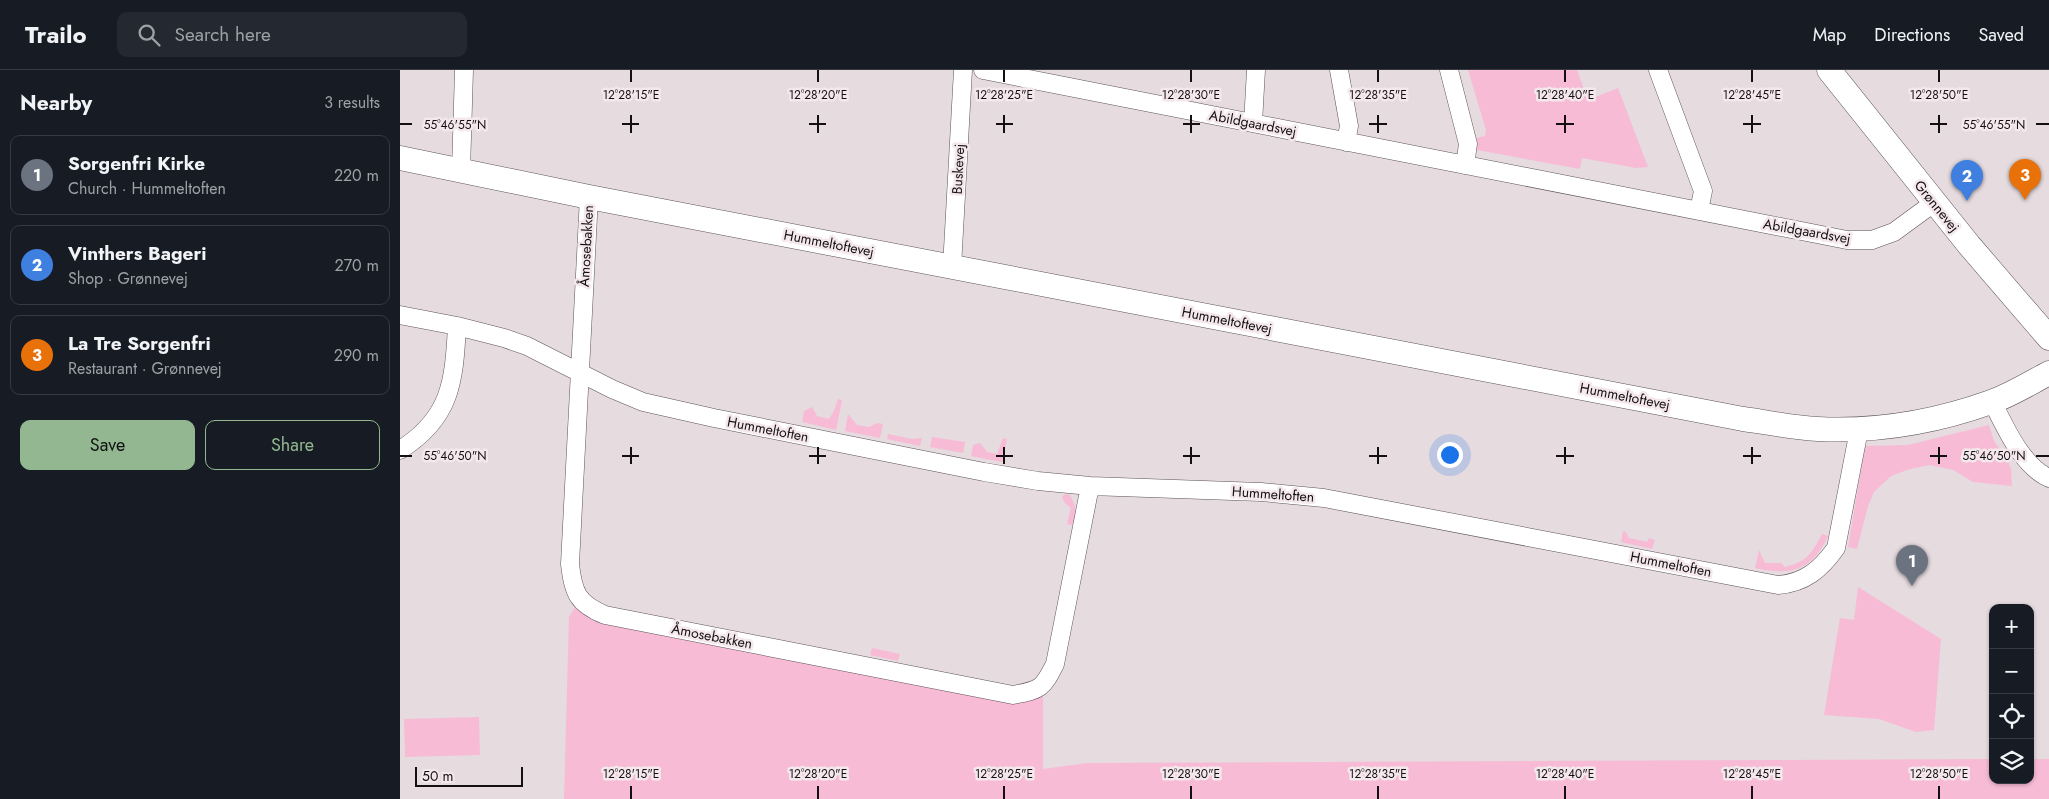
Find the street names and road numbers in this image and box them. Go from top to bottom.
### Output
street label: Abildgaardsvej [1208,105,1298,141]
street label: Buskevej [947,143,969,195]
street label: Grønnevej [1910,176,1964,236]
street label: Åmosebakken [574,205,598,287]
street label: Abildgaardsvej [1762,213,1852,249]
street label: Hummeltoftevej [782,224,876,262]
street label: Hummeltoftevej [1180,301,1274,339]
street label: Hummeltoftevej [1578,377,1672,415]
street label: Hummeltoften [726,411,810,447]
street label: Hummeltoften [1231,481,1315,507]
street label: Hummeltoften [1629,546,1713,582]
street label: Åmosebakken [670,618,754,654]

